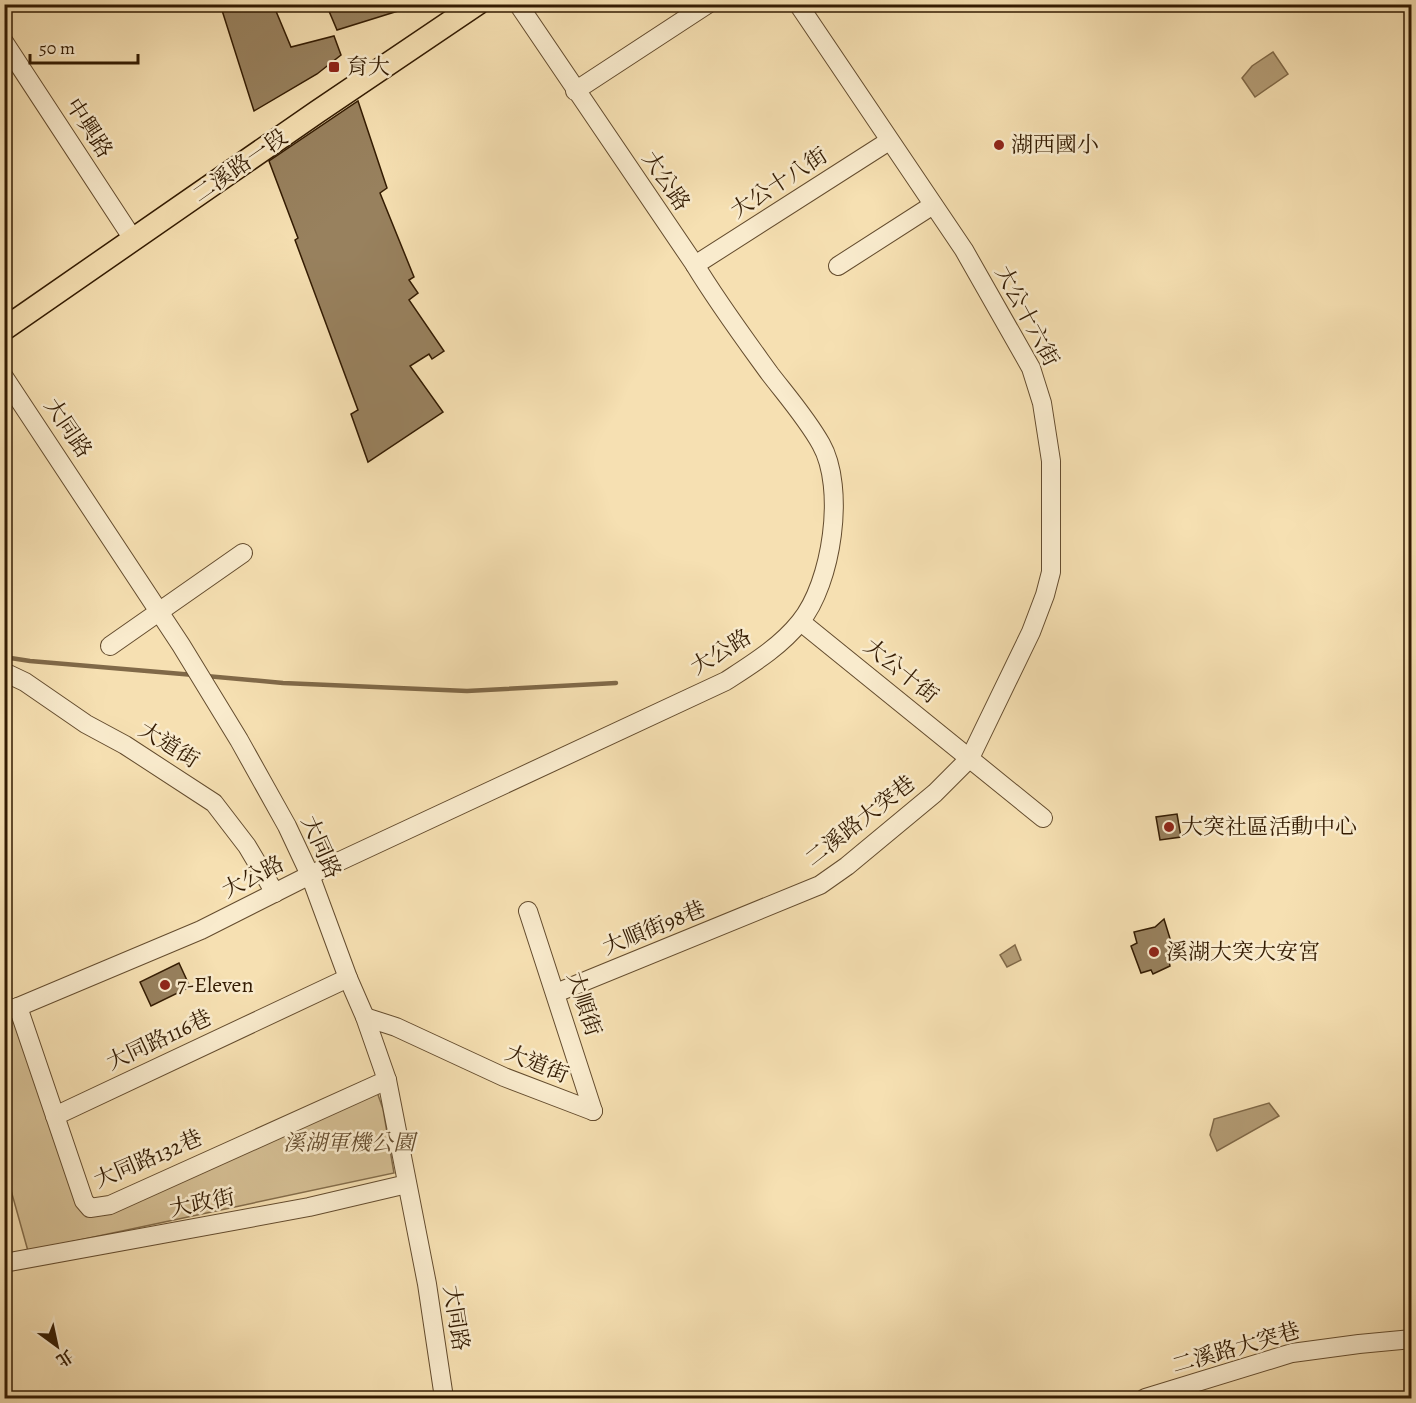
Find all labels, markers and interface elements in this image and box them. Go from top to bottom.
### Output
scale bar [30,27,138,65]
text: 50 m [39,36,75,60]
place label: 育大 [346,52,390,82]
marker: 育大 [327,60,341,74]
street label: 中興路 [58,92,120,164]
street label: 二溪路一段 [186,122,294,210]
place label: 湖西國小 [1011,130,1099,160]
marker: 湖西國小 [992,138,1006,152]
street label: 大公十八街 [725,140,833,226]
street label: 大公路 [635,145,697,217]
street label: 大公十六街 [988,260,1066,372]
street label: 大同路 [37,392,99,464]
street label: 大公路 [685,622,757,682]
street label: 大公十街 [857,632,945,710]
street label: 大道街 [133,715,205,775]
street label: 二溪路大突巷 [799,769,921,873]
street label: 大同路 [294,811,348,883]
place label: 大突社區活動中心 [1181,812,1357,842]
marker: 大突社區活動中心 [1162,820,1176,834]
street label: 大公路 [217,849,289,905]
street label: 大順街98巷 [598,894,710,962]
place label: 溪湖大突大安宮 [1166,937,1320,967]
marker: 溪湖大突大安宮 [1147,945,1161,959]
street label: 大順街 [560,968,608,1040]
place label: 7-Eleven [177,970,254,1000]
marker: 7-Eleven [158,978,172,992]
street label: 大同路116巷 [101,1002,217,1078]
street label: 大道街 [501,1038,573,1090]
street label: 大同路132巷 [89,1123,207,1195]
park label: 溪湖軍機公園 [283,1128,418,1158]
street label: 大政街 [167,1182,237,1224]
street label: 大同路 [436,1283,476,1353]
street label: 二溪路大突巷 [1168,1315,1304,1381]
north arrow [27,1316,87,1376]
text: 北 [52,1344,77,1371]

